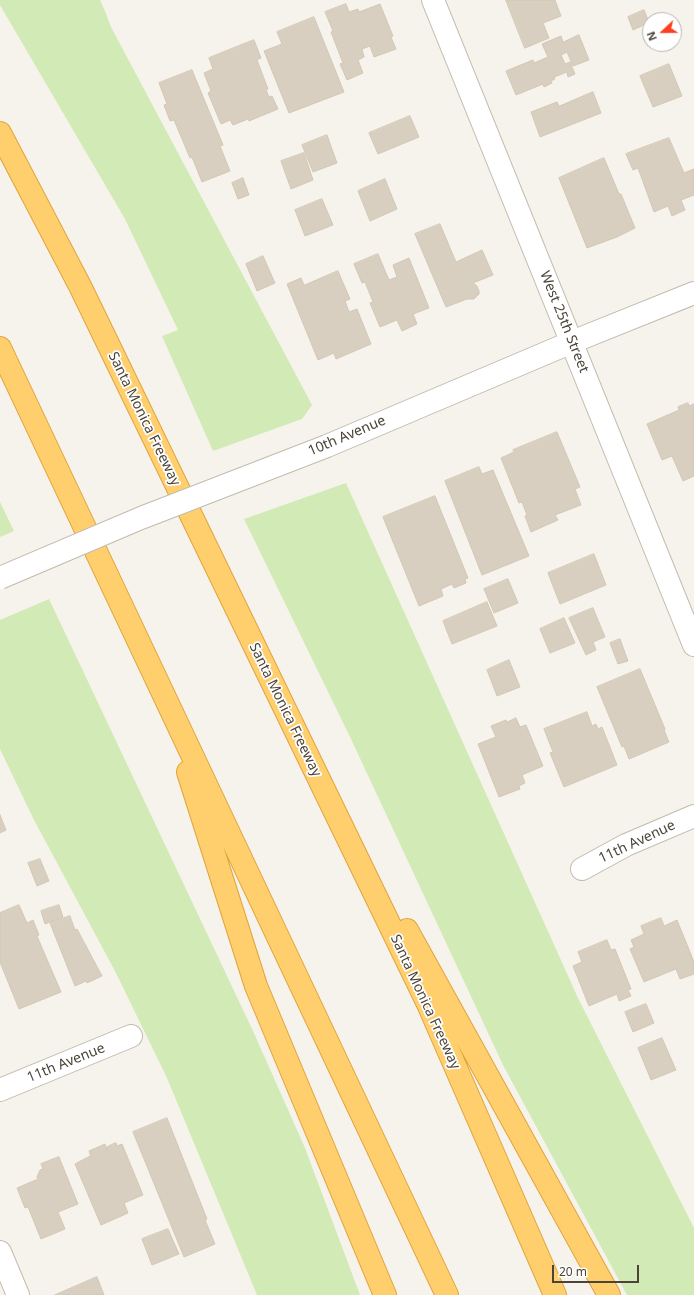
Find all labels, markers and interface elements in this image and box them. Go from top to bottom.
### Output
north arrow [642,12,682,52]
text: N [643,29,660,43]
street label: West 25th Street [536,269,592,375]
street label: Santa Monica Freeway [104,349,184,489]
street label: 10th Avenue [306,412,388,460]
street label: Santa Monica Freeway [245,640,325,780]
street label: 11th Avenue [596,817,678,867]
street label: Santa Monica Freeway [386,932,464,1072]
street label: 11th Avenue [25,1040,107,1086]
scale bar [554,1257,641,1283]
text: 20 m [559,1263,587,1280]

